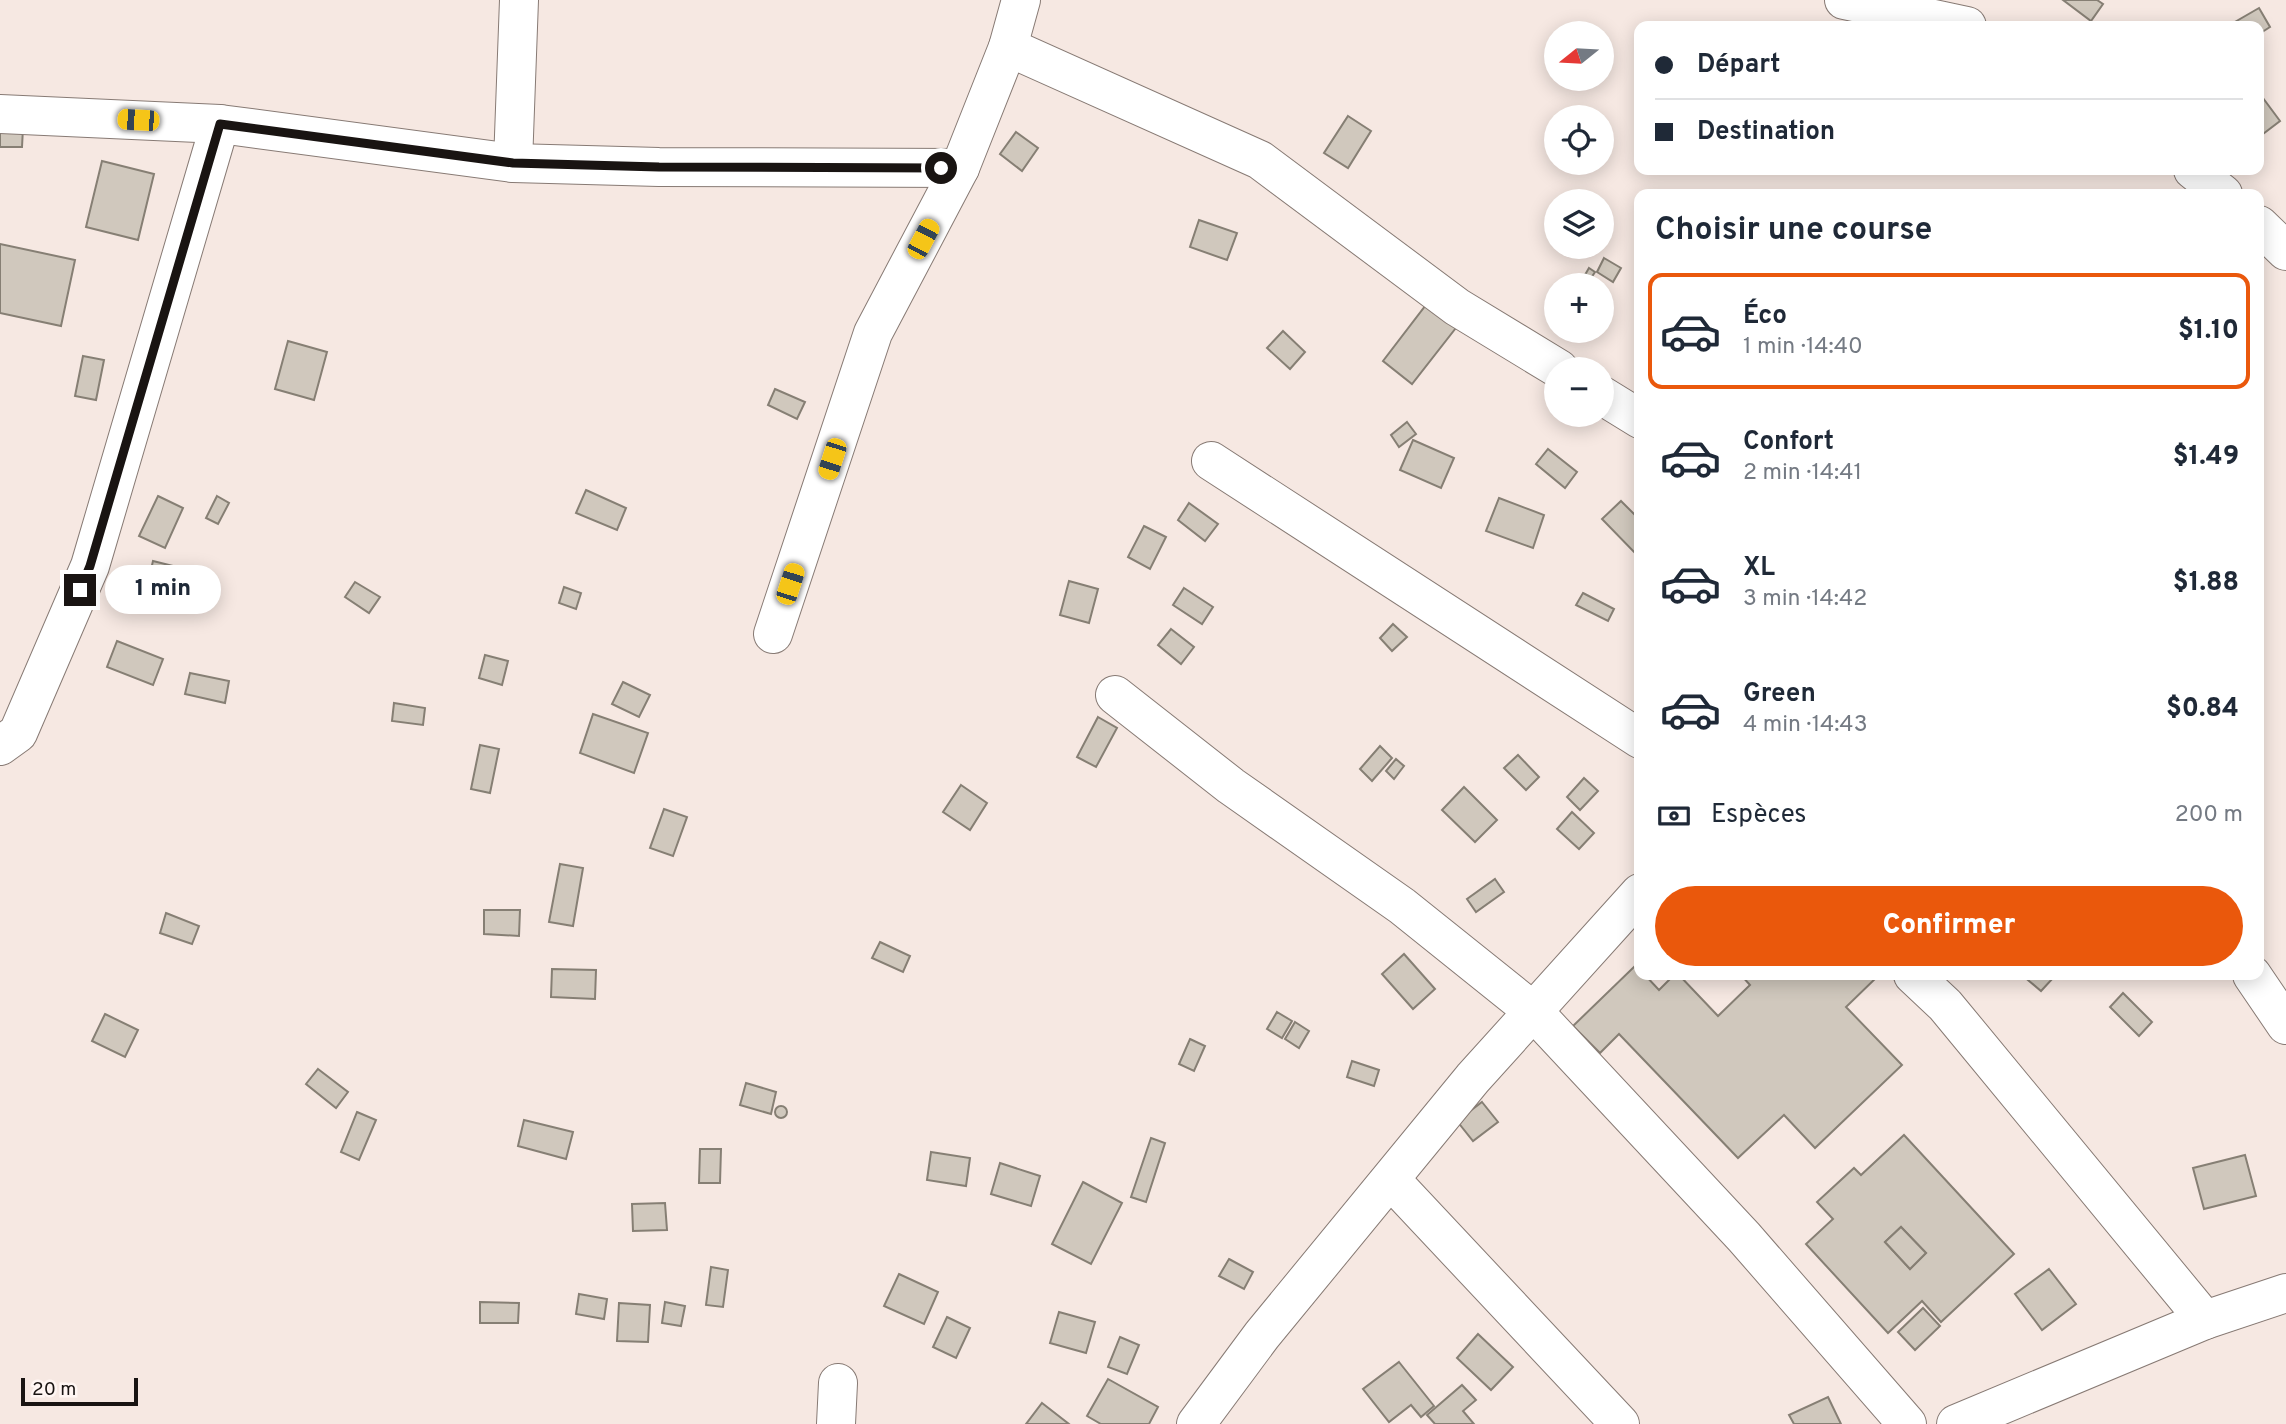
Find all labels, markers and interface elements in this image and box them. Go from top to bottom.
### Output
north arrow [1544,21,1614,91]
map controls [1544,21,1614,427]
text: Départ [1697,49,1781,82]
button: locate [1544,105,1614,175]
car [117,108,160,132]
text: Destination [1697,116,1835,149]
route start [925,152,957,184]
button: layers [1544,189,1614,259]
text: Choisir une course [1655,211,1932,251]
car [904,216,943,262]
button: + [1544,273,1614,343]
icon: car [1659,300,1722,363]
text: Éco [1743,300,1787,333]
text: $1.10 [2178,315,2239,348]
text: 1 min · 14:40 [1743,333,1863,362]
button: − [1544,357,1614,427]
icon: car [1659,426,1722,489]
text: Confort [1743,426,1834,459]
car [816,436,849,482]
text: $1.49 [2173,441,2239,474]
text: 2 min · 14:41 [1743,459,1862,488]
icon: car [1659,552,1722,615]
text: XL [1743,552,1775,585]
car [774,561,807,607]
callout: 1 min [104,566,220,614]
text: $1.88 [2173,567,2239,600]
route end [64,574,96,606]
text: 1 min [135,575,191,604]
text: 3 min · 14:42 [1743,585,1867,614]
icon: car [1659,678,1722,741]
text: Green [1743,678,1816,711]
text: $0.84 [2166,693,2239,726]
text: 4 min · 14:43 [1743,711,1867,740]
icon: cash [1655,797,1693,835]
text: Espèces [1711,799,1807,832]
text: 200 m [2175,801,2243,830]
button: Confirmer [1655,886,2243,966]
scale bar [21,1375,138,1407]
text: 20 m [32,1378,76,1402]

